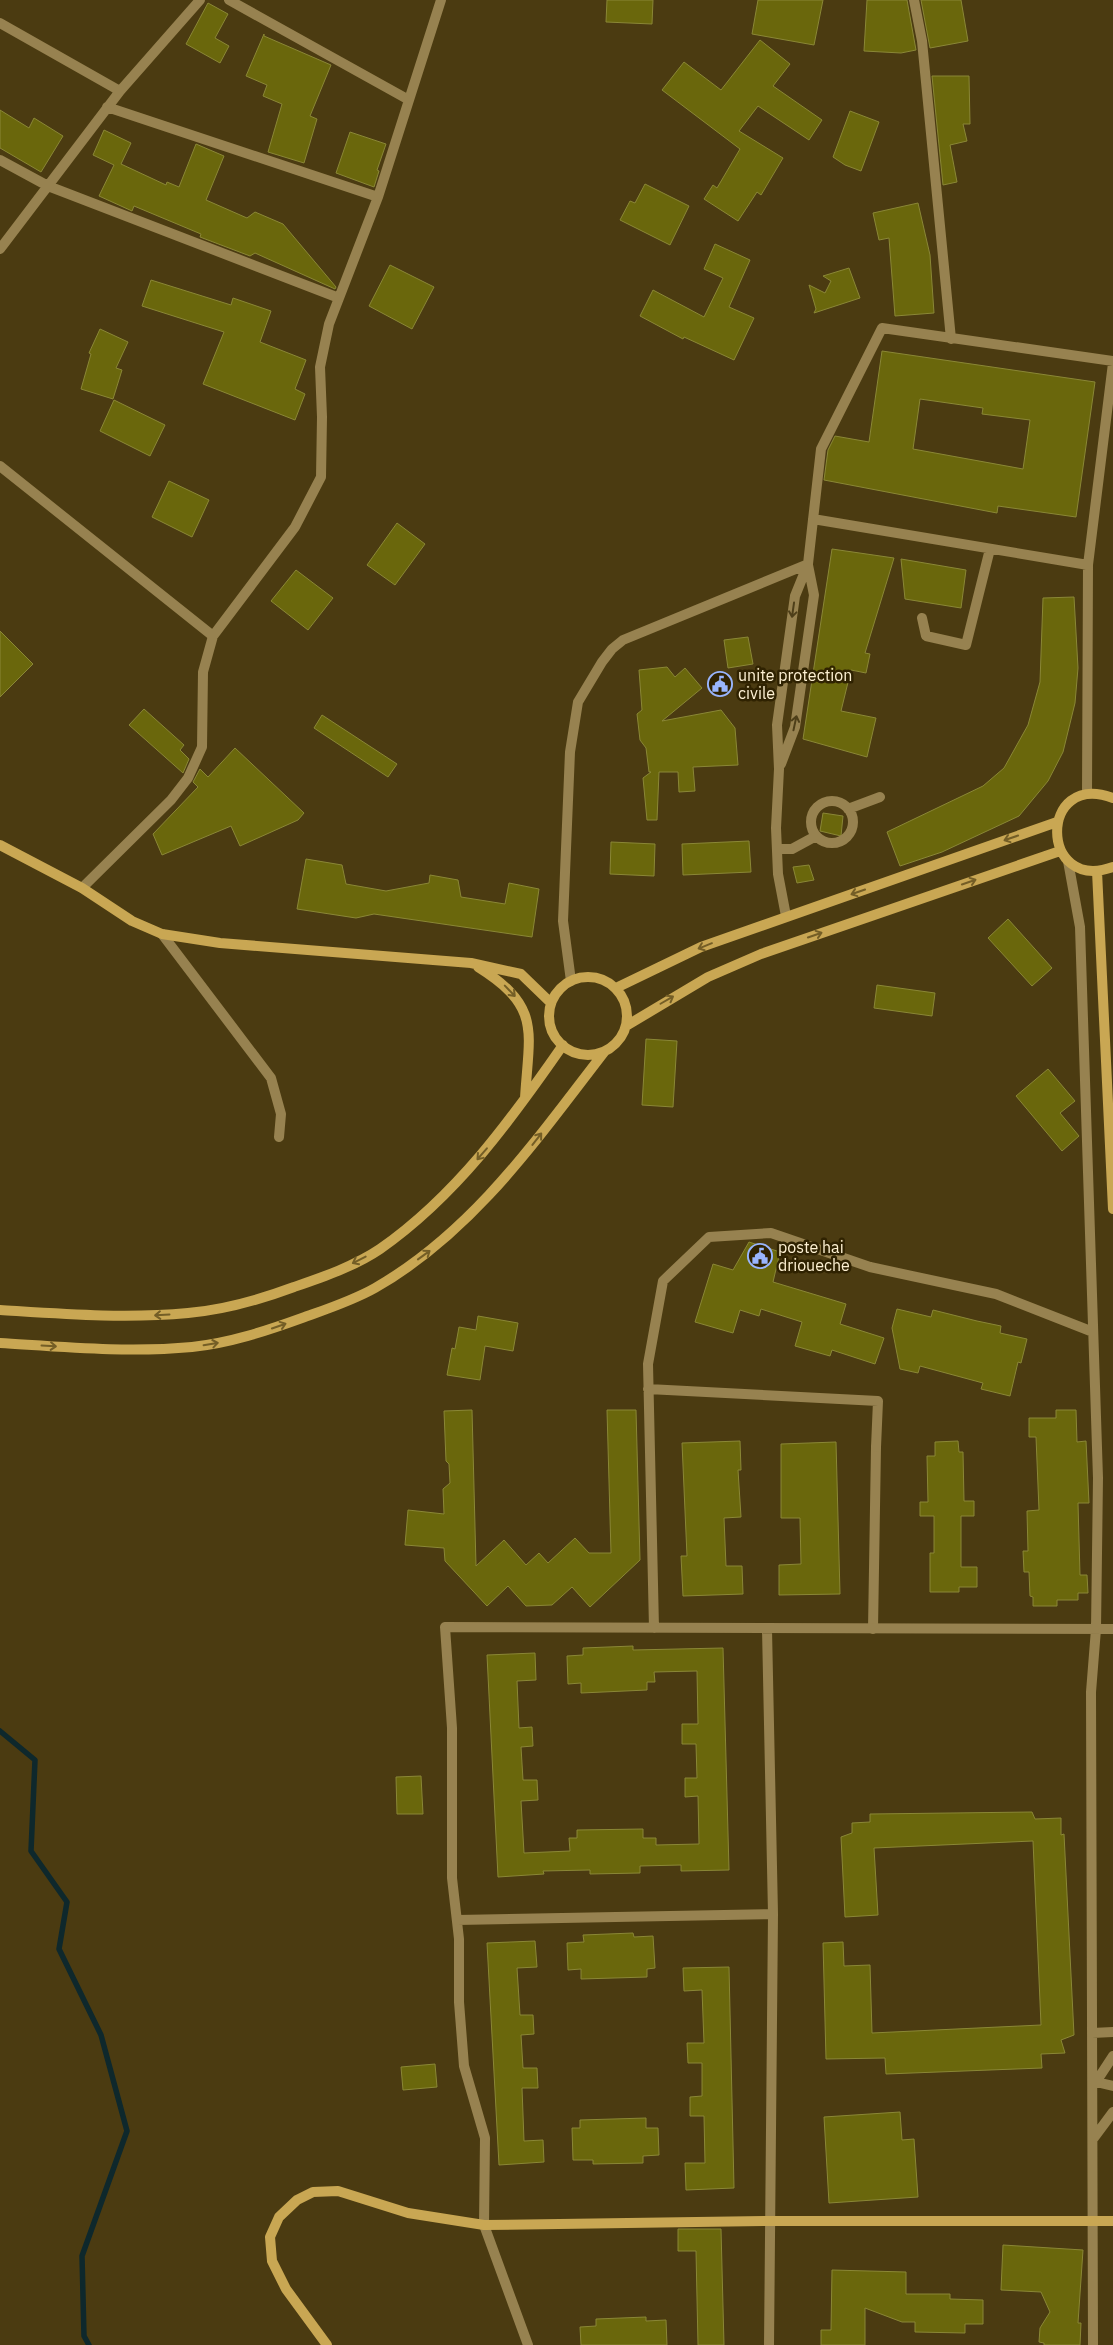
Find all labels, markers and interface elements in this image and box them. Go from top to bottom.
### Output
one-way arrow [788,602,798,618]
place label: unite protection civile [738,665,852,703]
public building icon: unite protection civile [707,671,733,697]
one-way arrow [791,716,800,732]
one-way arrow [1004,834,1019,843]
one-way arrow [961,877,976,886]
one-way arrow [851,888,866,897]
one-way arrow [807,930,823,939]
one-way arrow [697,942,713,951]
one-way arrow [504,985,516,997]
one-way arrow [659,994,673,1004]
one-way arrow [532,1133,543,1146]
one-way arrow [476,1148,487,1161]
place label: poste hai drioueche [778,1237,850,1275]
public building icon: poste hai drioueche [747,1243,773,1269]
one-way arrow [417,1250,431,1260]
one-way arrow [352,1256,367,1265]
one-way arrow [154,1310,170,1319]
one-way arrow [271,1321,286,1330]
one-way arrow [202,1338,218,1348]
one-way arrow [40,1341,56,1350]

